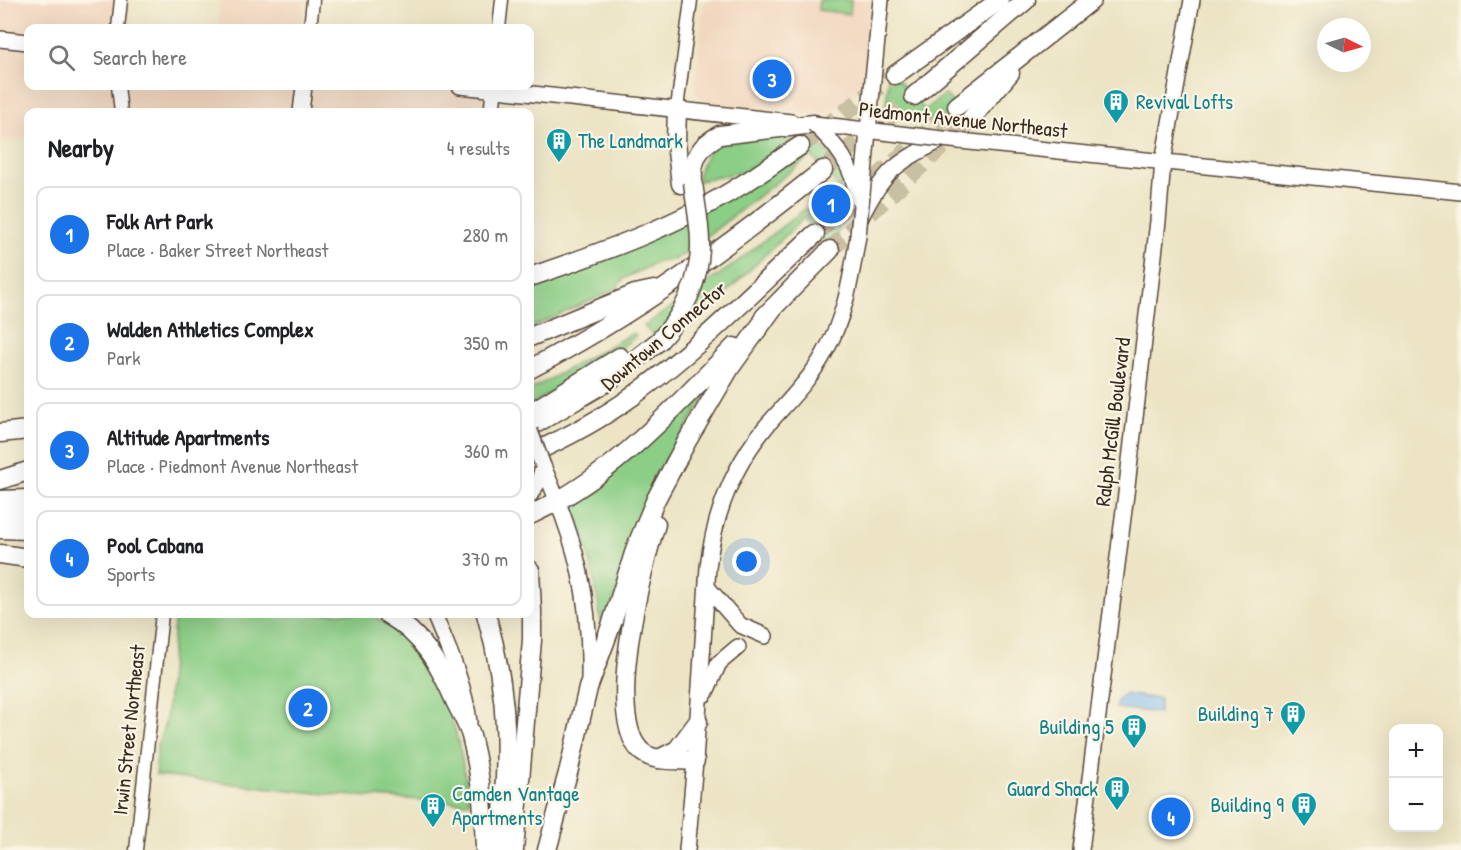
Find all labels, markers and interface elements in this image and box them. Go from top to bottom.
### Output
north arrow [1317,18,1371,72]
search box [24,24,534,90]
icon: search [45,41,78,74]
text: Search here [93,42,187,72]
pin: 3 [752,56,792,101]
building icon: Revival Lofts [1101,87,1131,125]
place label: Revival Lofts [1136,87,1233,116]
street label: Piedmont Avenue Northeast [857,94,1069,145]
building icon: The Landmark [544,126,574,164]
place label: The Landmark [578,126,683,155]
text: Nearby [48,130,114,165]
text: 4 results [447,134,510,161]
pin: 1 [812,182,850,226]
text: Folk Art Park [107,206,213,236]
text: 1 [66,221,73,248]
text: 280 m [463,221,508,248]
text: Place · Baker Street Northeast [107,236,328,263]
street label: Downtown Connector [594,274,733,397]
text: Walden Athletics Complex [107,314,314,344]
text: 2 [65,329,74,356]
text: 350 m [463,329,508,356]
street label: Ralph McGill Boulevard [1088,336,1137,508]
text: Park [107,344,140,371]
text: Altitude Apartments [107,422,269,452]
text: 3 [65,437,74,464]
text: 360 m [464,437,508,464]
text: Place · Piedmont Avenue Northeast [107,452,358,479]
text: Pool Cabana [107,530,203,560]
text: 4 [66,545,73,572]
text: 370 m [462,545,508,572]
your location [732,547,761,576]
text: Sports [107,560,155,587]
street label: Irwin Street Northeast [105,643,152,817]
pin: 2 [288,686,328,730]
place label: Building 7 [1198,699,1274,728]
building icon: Building 7 [1278,699,1308,737]
place label: Building 5 [1039,712,1114,741]
building icon: Building 5 [1119,712,1149,750]
map controls [1389,724,1443,832]
button: + [1389,724,1443,778]
place label: Guard Shack [1007,774,1098,803]
building icon: Guard Shack [1102,774,1132,812]
button: − [1389,778,1443,832]
place label: Camden Vantage Apartments [452,779,580,832]
place label: Building 9 [1210,790,1284,819]
building icon: Building 9 [1289,790,1319,828]
building icon: Camden Vantage Apartments [418,791,448,829]
pin: 4 [1152,794,1190,840]

